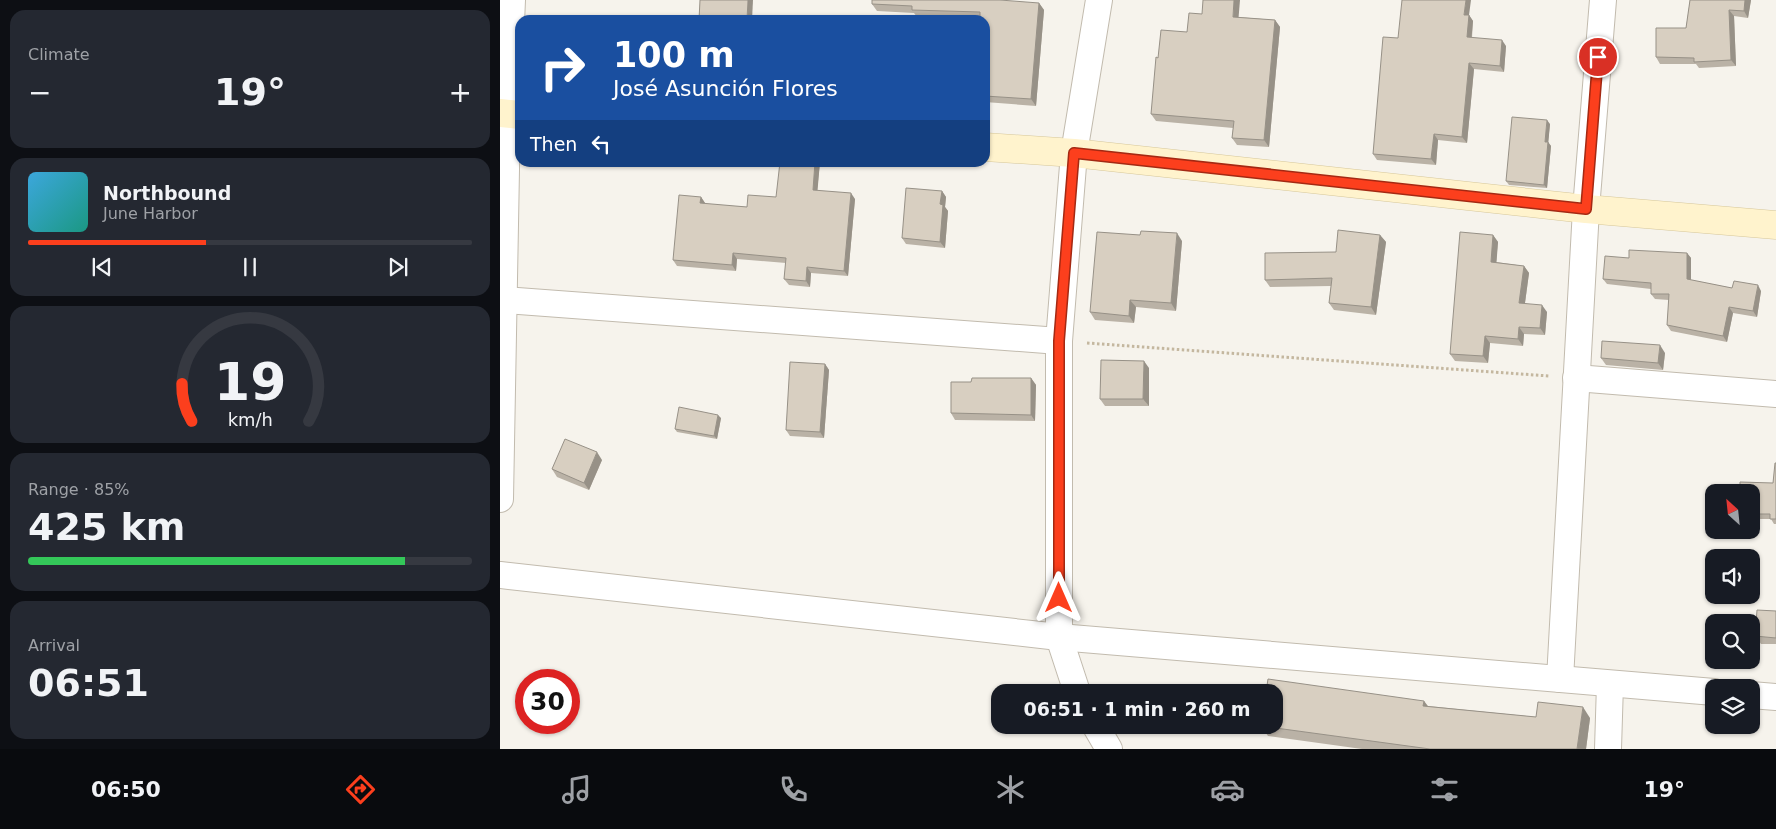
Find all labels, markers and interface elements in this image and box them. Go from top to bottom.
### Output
icon: right [530,35,595,100]
text: 100 m [613,35,735,75]
pin [1577,36,1619,78]
icon: arrive [1584,43,1612,71]
text: Climate [28,45,90,64]
text: 19° [214,70,286,114]
text: − [28,76,51,109]
text: + [449,76,472,109]
text: José Asunción Flores [613,76,838,101]
icon: left [587,130,615,158]
text: Then [530,133,577,155]
text: Northbound [103,182,231,204]
text: June Harbor [103,204,198,223]
icon: previous [88,253,116,281]
icon: pause [236,253,264,281]
icon: next [384,253,412,281]
text: 19 [214,352,286,412]
text: km/h [227,409,273,430]
text: Range · 85% [28,480,130,499]
north arrow [1705,484,1760,539]
map controls [1705,484,1760,734]
text: 425 km [28,505,185,549]
button: sound [1705,549,1760,604]
position arrow [1032,571,1084,623]
button: search [1705,614,1760,669]
text: Arrival [28,636,80,655]
text: 06:51 [28,661,149,705]
speed limit sign: 30 [515,669,580,734]
button: layers [1705,679,1760,734]
text: 06:51 · 1 min · 260 m [1023,698,1251,720]
icon: directions [343,772,378,807]
icon: music [559,772,594,807]
icon: phone [776,772,811,807]
icon: climate [993,772,1028,807]
icon: car [1210,772,1245,807]
icon: filters [1427,772,1462,807]
text: 06:50 [91,777,161,802]
text: 19° [1643,777,1685,802]

